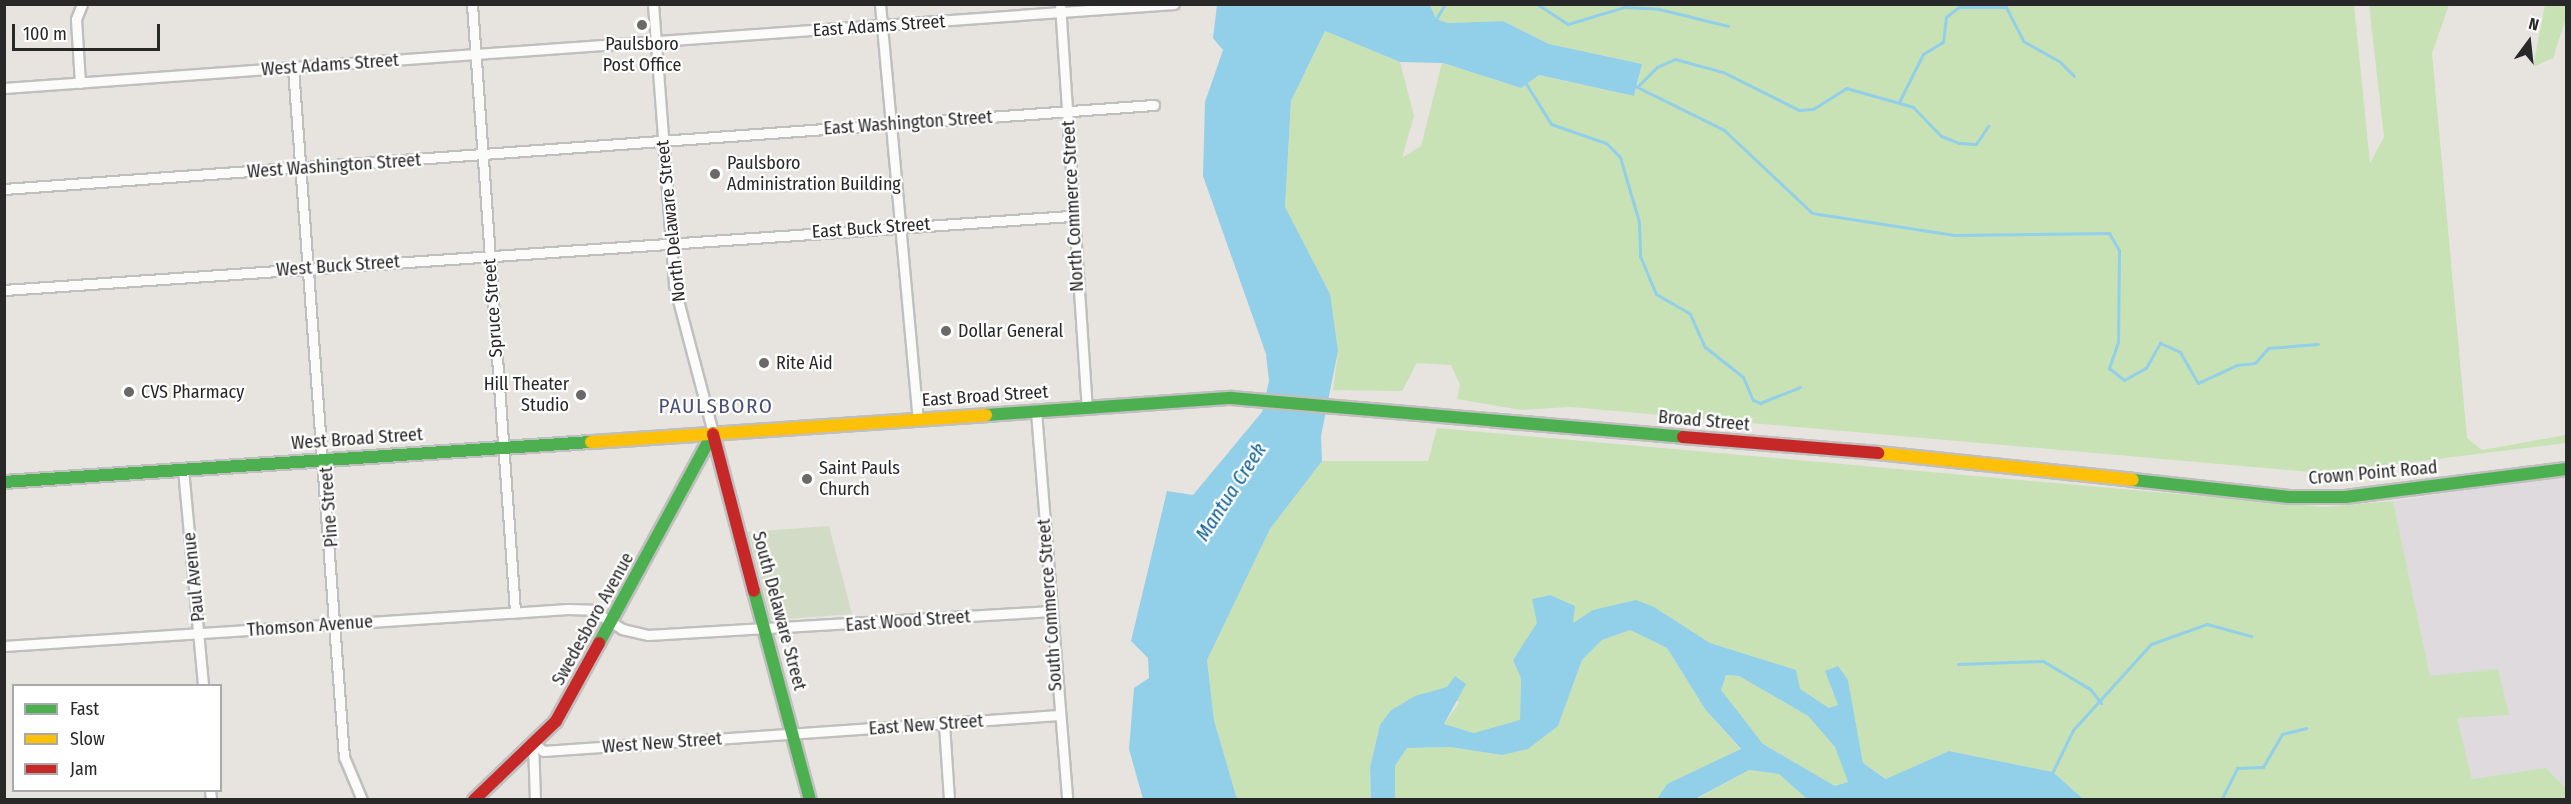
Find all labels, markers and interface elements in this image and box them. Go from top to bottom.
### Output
street label: East Adams Street [812,11,946,41]
scale bar [15,12,164,50]
north arrow [2499,12,2559,72]
text: N [2527,14,2541,35]
marker: Paulsboro Post Office [635,18,649,32]
text: 100 m [23,23,67,45]
place label: Paulsboro Post Office [603,34,681,76]
street label: West Adams Street [260,49,400,81]
street label: East Washington Street [823,106,993,140]
street label: North Commerce Street [1058,120,1088,292]
street label: North Delaware Street [652,139,690,303]
street label: West Washington Street [246,149,422,183]
place label: Paulsboro Administration Building [727,153,901,195]
marker: Paulsboro Administration Building [708,167,722,181]
street label: East Buck Street [811,213,931,243]
street label: West Buck Street [275,251,401,281]
street label: Spruce Street [479,258,507,358]
place label: Dollar General [958,320,1063,342]
marker: Dollar General [939,324,953,338]
place label: Rite Aid [776,352,833,374]
marker: Rite Aid [757,356,771,370]
place label: Hill Theater Studio [484,374,569,416]
place label: CVS Pharmacy [141,381,244,403]
street label: East Broad Street [921,381,1049,411]
marker: CVS Pharmacy [122,385,136,399]
marker: Hill Theater Studio [574,388,588,402]
district label: PAULSBORO [659,393,773,419]
street label: Broad Street [1657,406,1751,436]
street label: West Broad Street [290,424,424,454]
water label: Mantua Creek [1191,439,1271,545]
street label: Crown Point Road [2308,457,2438,489]
place label: Saint Pauls Church [819,458,900,500]
street label: Pine Street [315,466,343,548]
marker: Saint Pauls Church [800,472,814,486]
street label: South Commerce Street [1033,518,1067,692]
street label: South Delaware Street [747,529,811,693]
street label: Paul Avenue [179,531,209,623]
street label: Swedesboro Avenue [548,549,638,689]
street label: East Wood Street [845,606,971,636]
street label: Thomson Avenue [246,611,374,641]
legend [12,684,222,792]
text: Fast [70,698,99,720]
street label: East New Street [868,710,984,740]
text: Slow [70,728,105,750]
street label: West New Street [601,728,723,758]
text: Jam [70,758,98,780]

